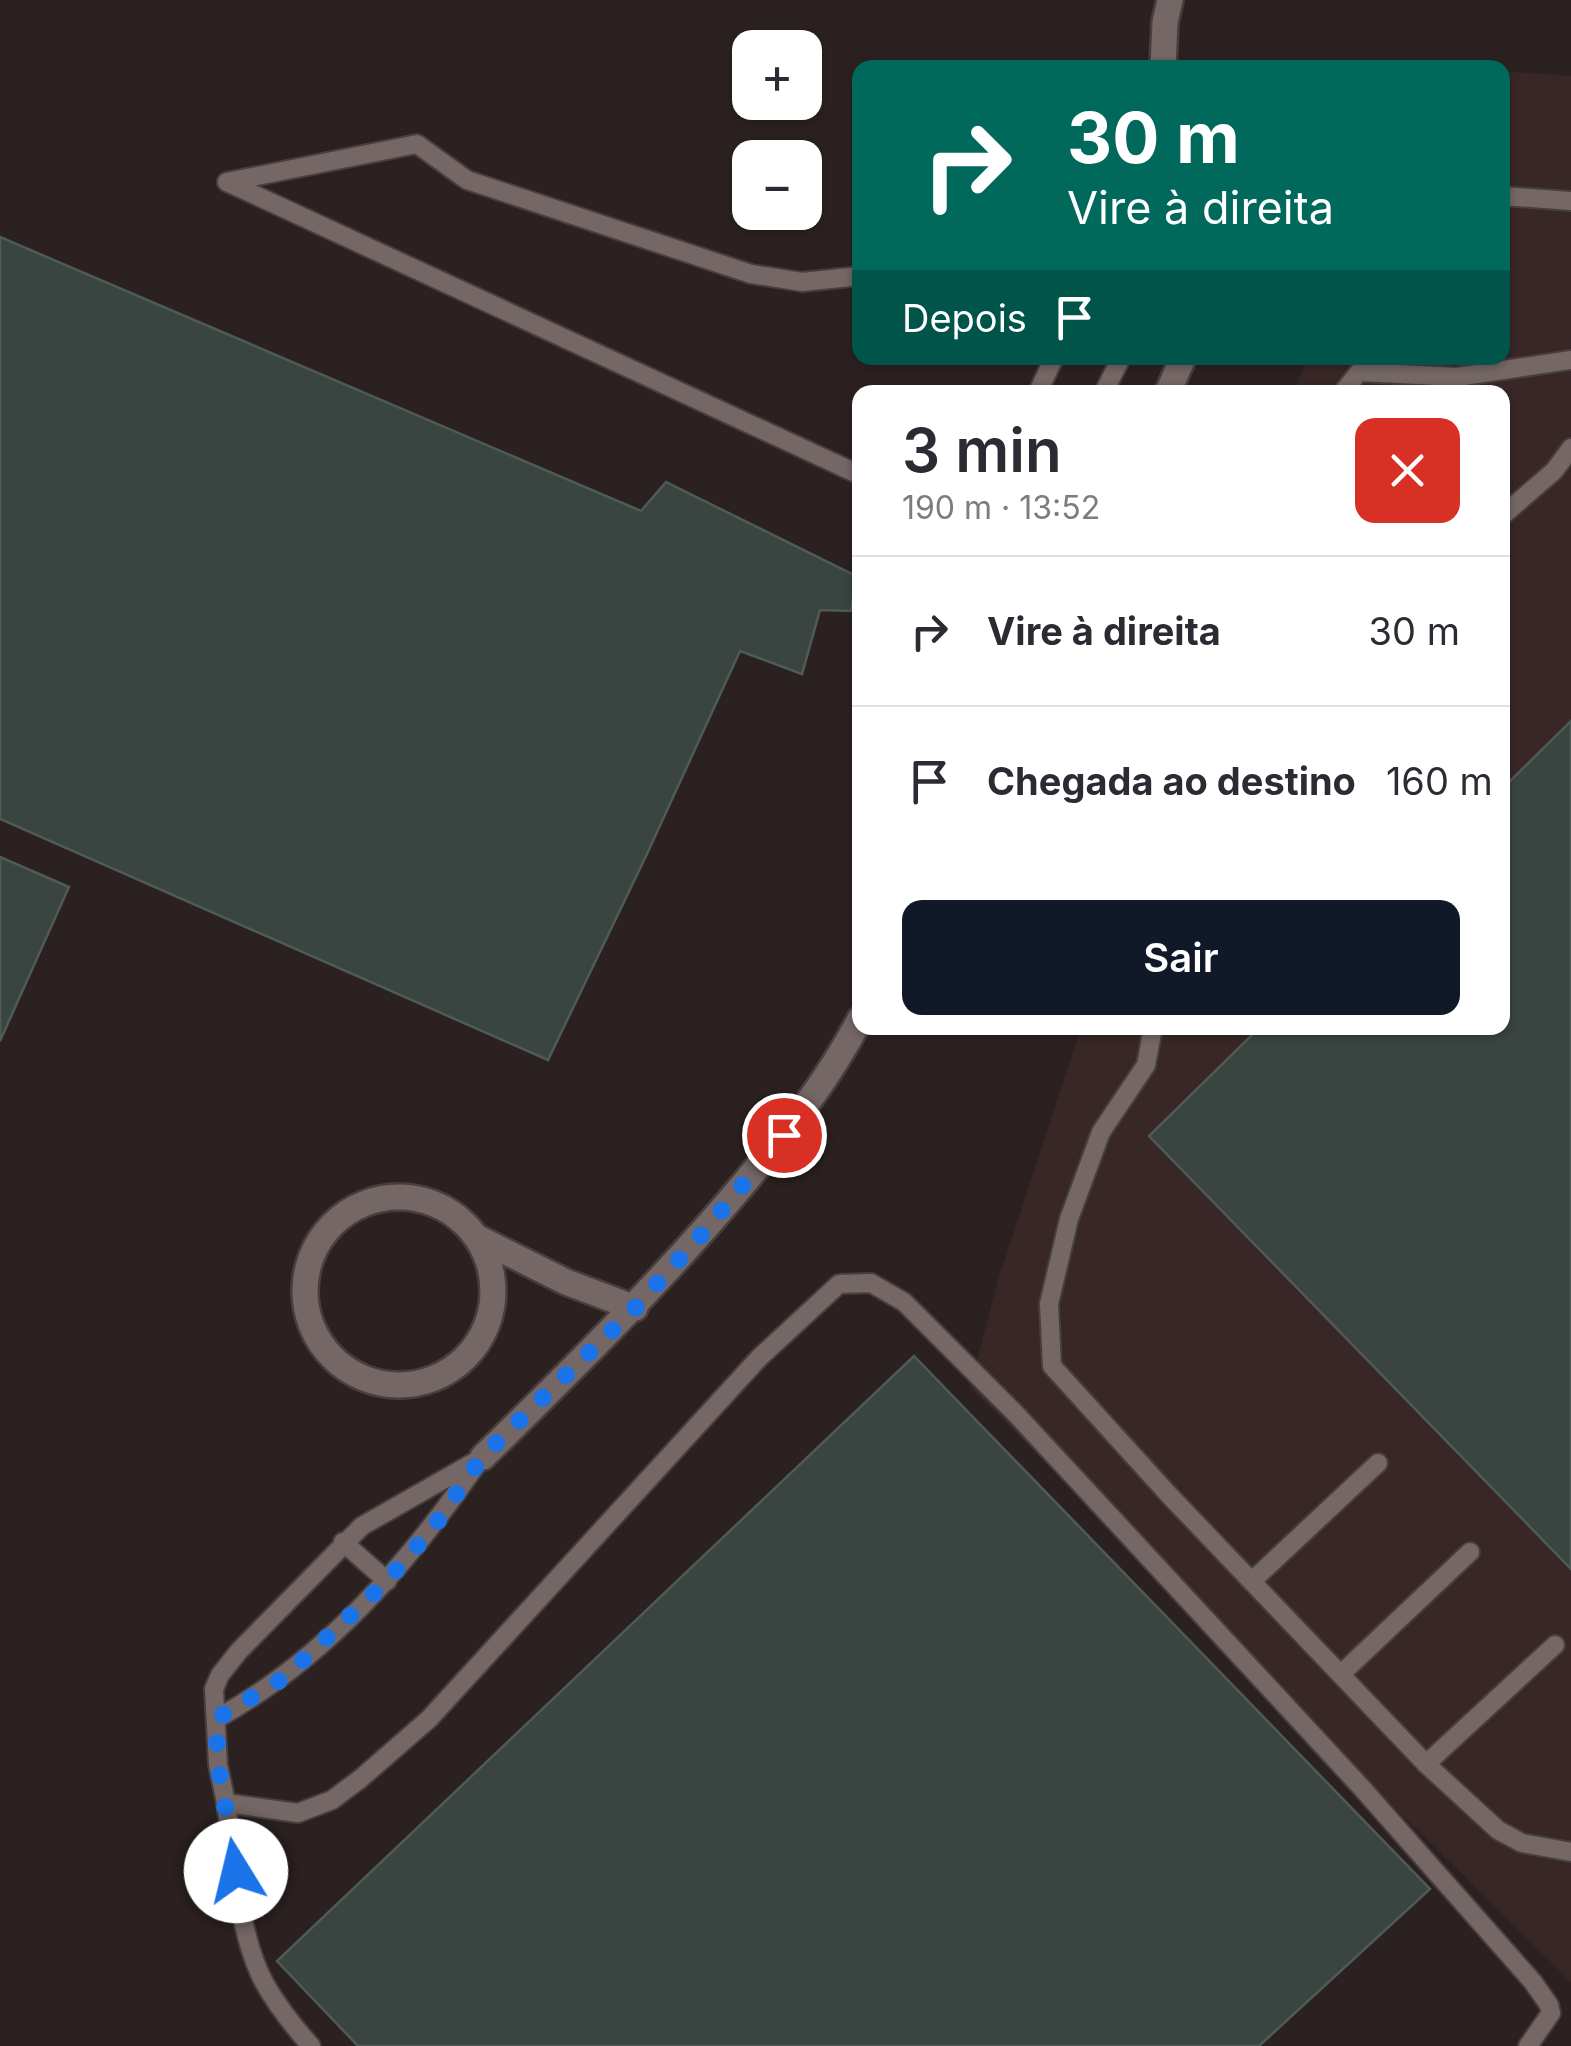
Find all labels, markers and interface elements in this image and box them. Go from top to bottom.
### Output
map controls [732,30,822,230]
button: + [732,30,822,120]
text: 30 m [1067,95,1240,180]
icon: right [902,100,1032,230]
button: − [732,140,822,230]
text: Vire à direita [1067,180,1334,235]
icon: arrive [1047,290,1102,345]
text: Depois [902,295,1027,341]
text: 3 min [902,414,1062,486]
button: close [1355,418,1460,523]
text: 190 m · 13:52 [902,488,1100,527]
icon: right [902,604,957,659]
text: Vire à direita [987,608,1221,654]
text: 30 m [1369,608,1460,654]
icon: arrive [902,754,957,809]
text: Chegada ao destino [987,758,1356,804]
text: 160 m [1386,758,1493,804]
button: Sair [902,900,1460,1015]
pin [742,1093,827,1178]
icon: arrive [757,1108,812,1163]
position arrow [184,1819,288,1923]

